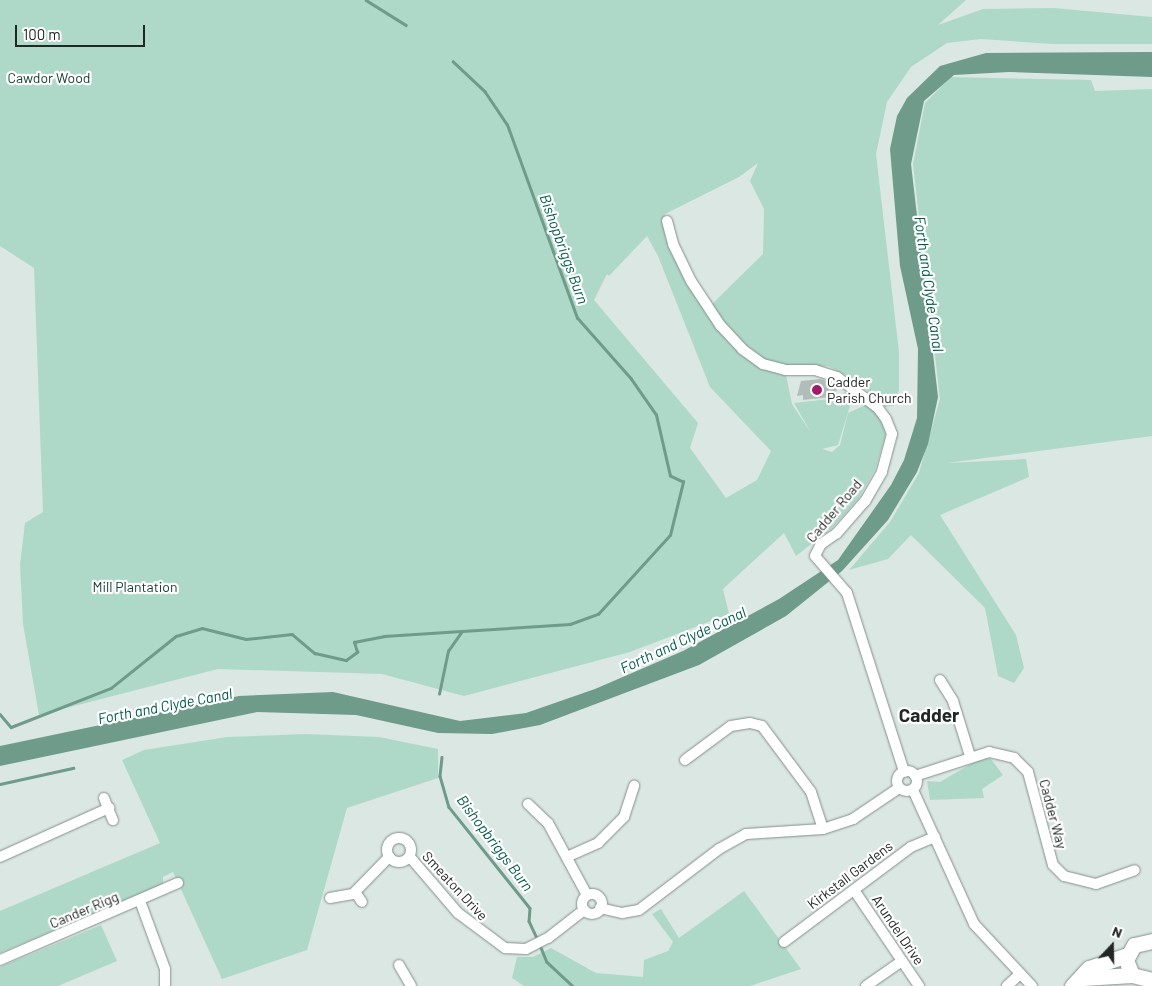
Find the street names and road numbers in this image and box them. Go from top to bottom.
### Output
street label: Cadder Road [803,476,865,546]
street label: Cadder Way [1036,777,1070,851]
street label: Kirkstall Gardens [804,837,896,913]
street label: Smeaton Drive [419,848,491,924]
street label: Cander Rigg [47,888,121,932]
street label: Arundel Drive [868,892,928,968]

